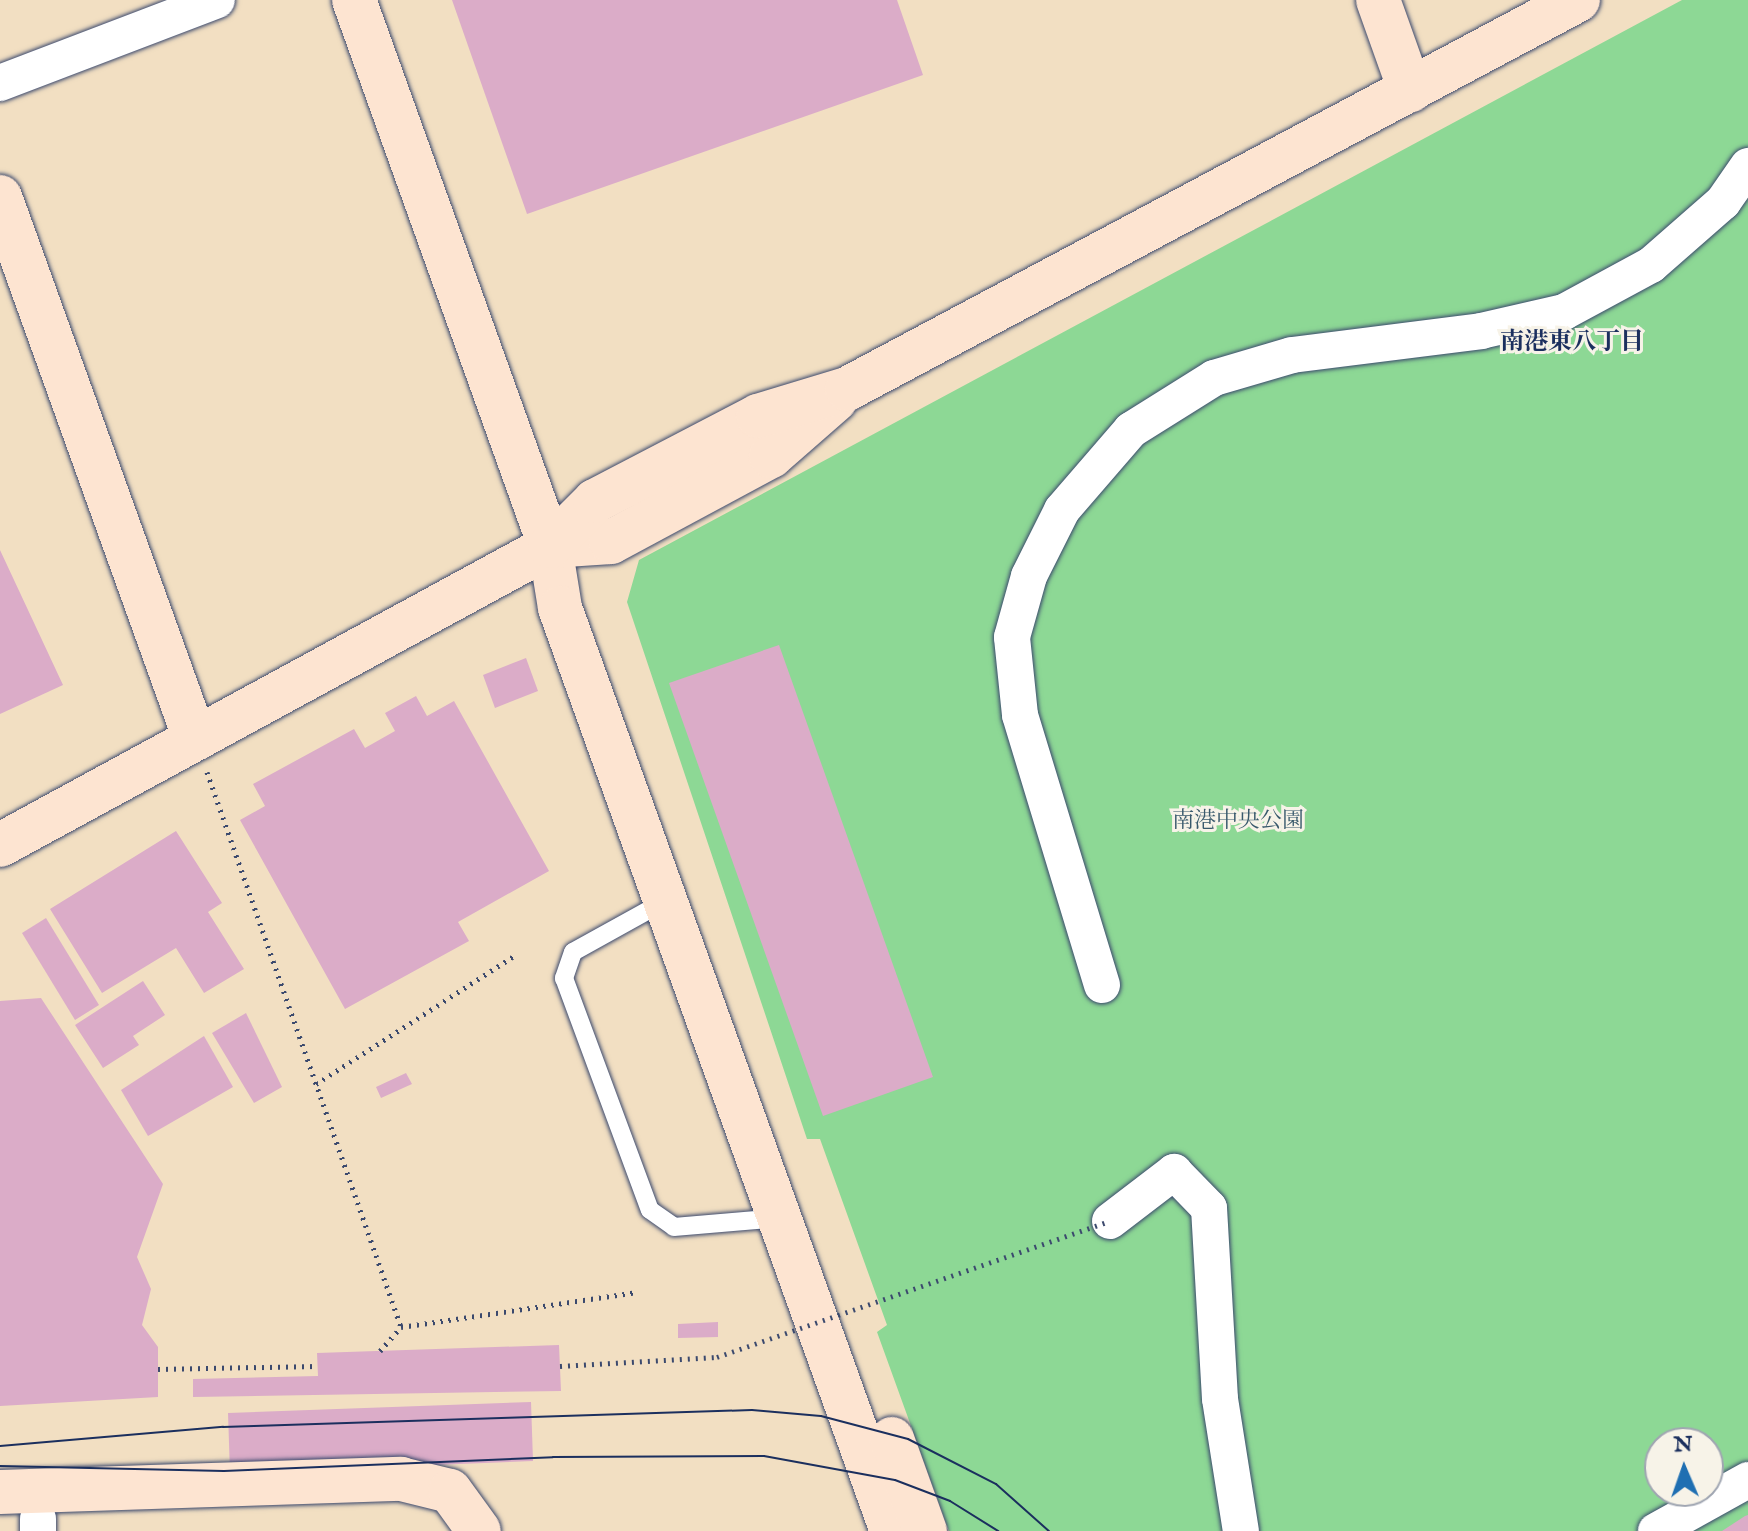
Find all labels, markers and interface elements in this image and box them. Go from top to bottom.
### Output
district label: 南港東八丁目 [1500,329,1644,357]
park label: 南港中央公園 [1172,809,1304,835]
north arrow [1644,1427,1724,1507]
text: N [1673,1431,1693,1459]

